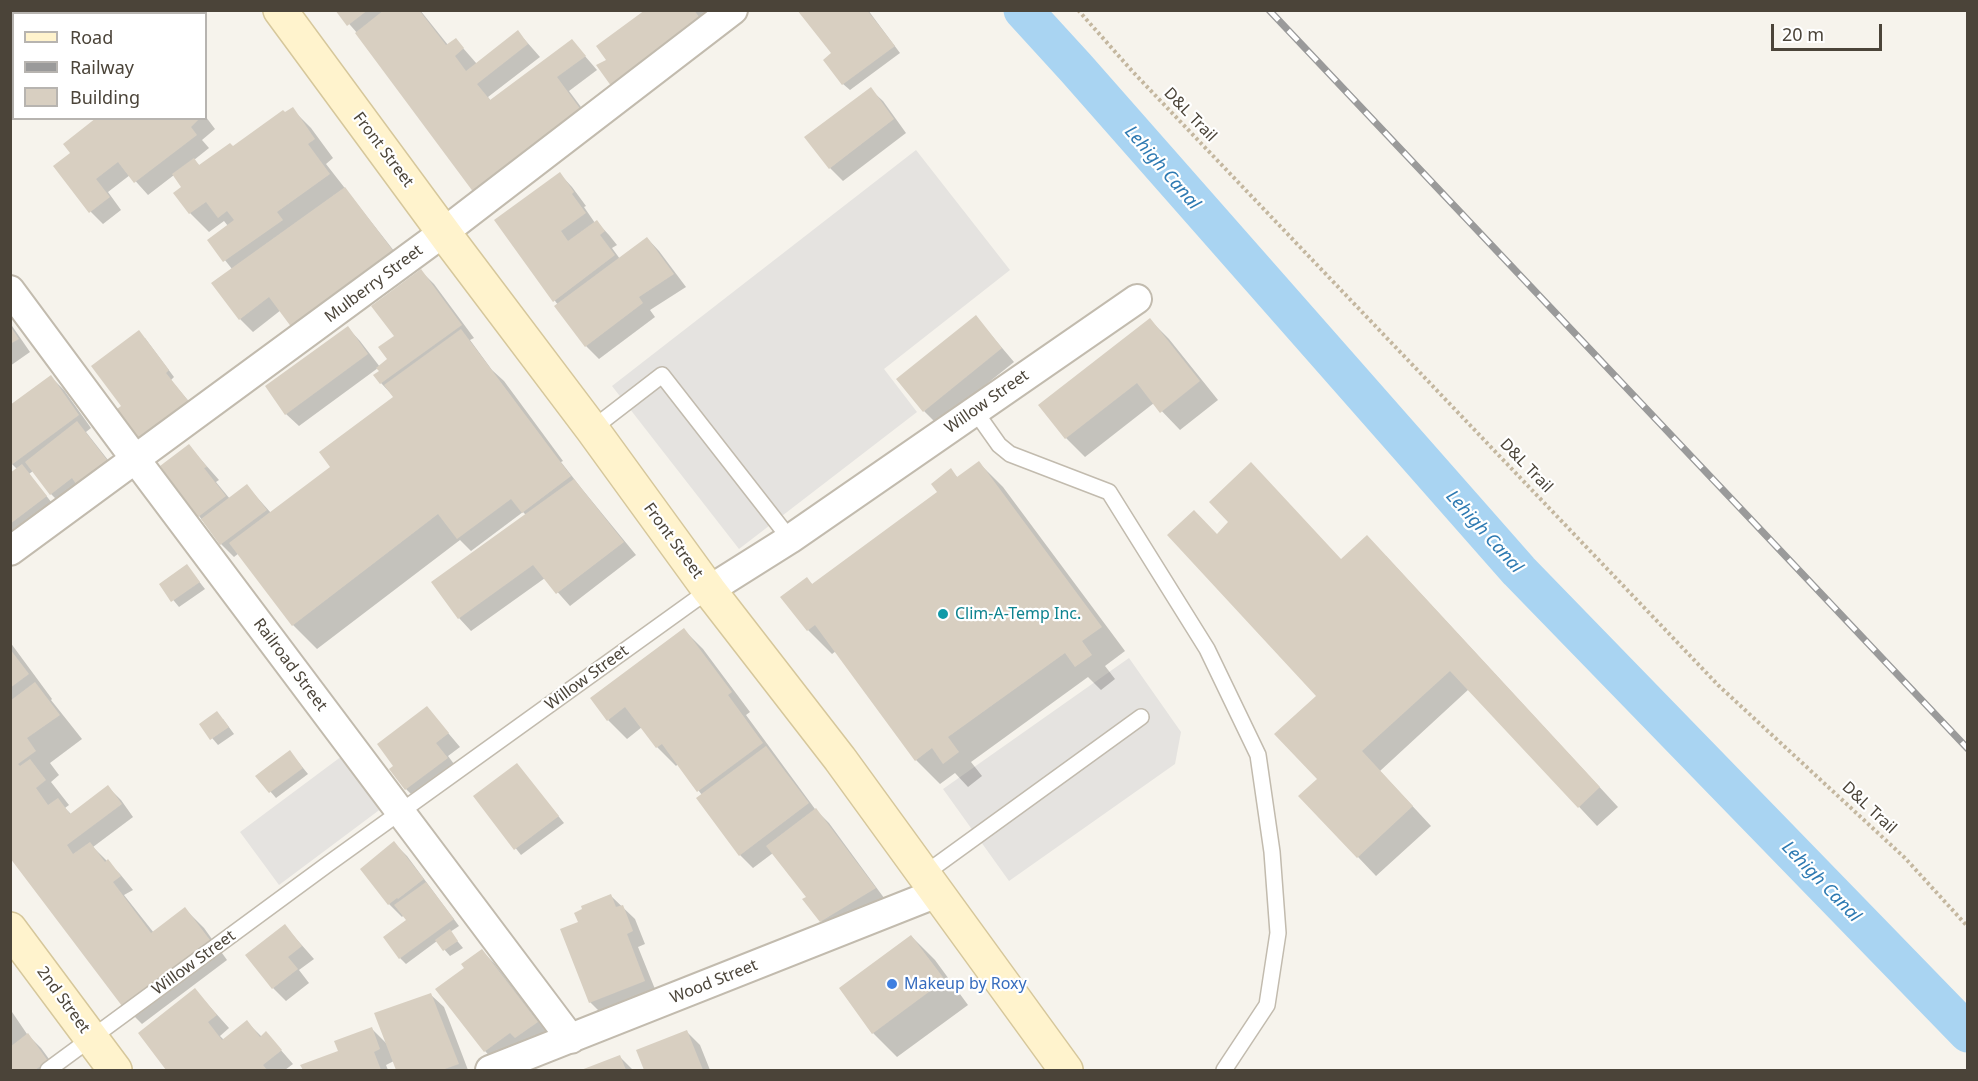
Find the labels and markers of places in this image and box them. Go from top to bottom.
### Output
place label: Clim-A-Temp Inc. [955,604,1081,624]
marker: Clim-A-Temp Inc. [936,607,950,621]
place label: Makeup by Roxy [904,974,1027,994]
marker: Makeup by Roxy [885,977,899,991]

